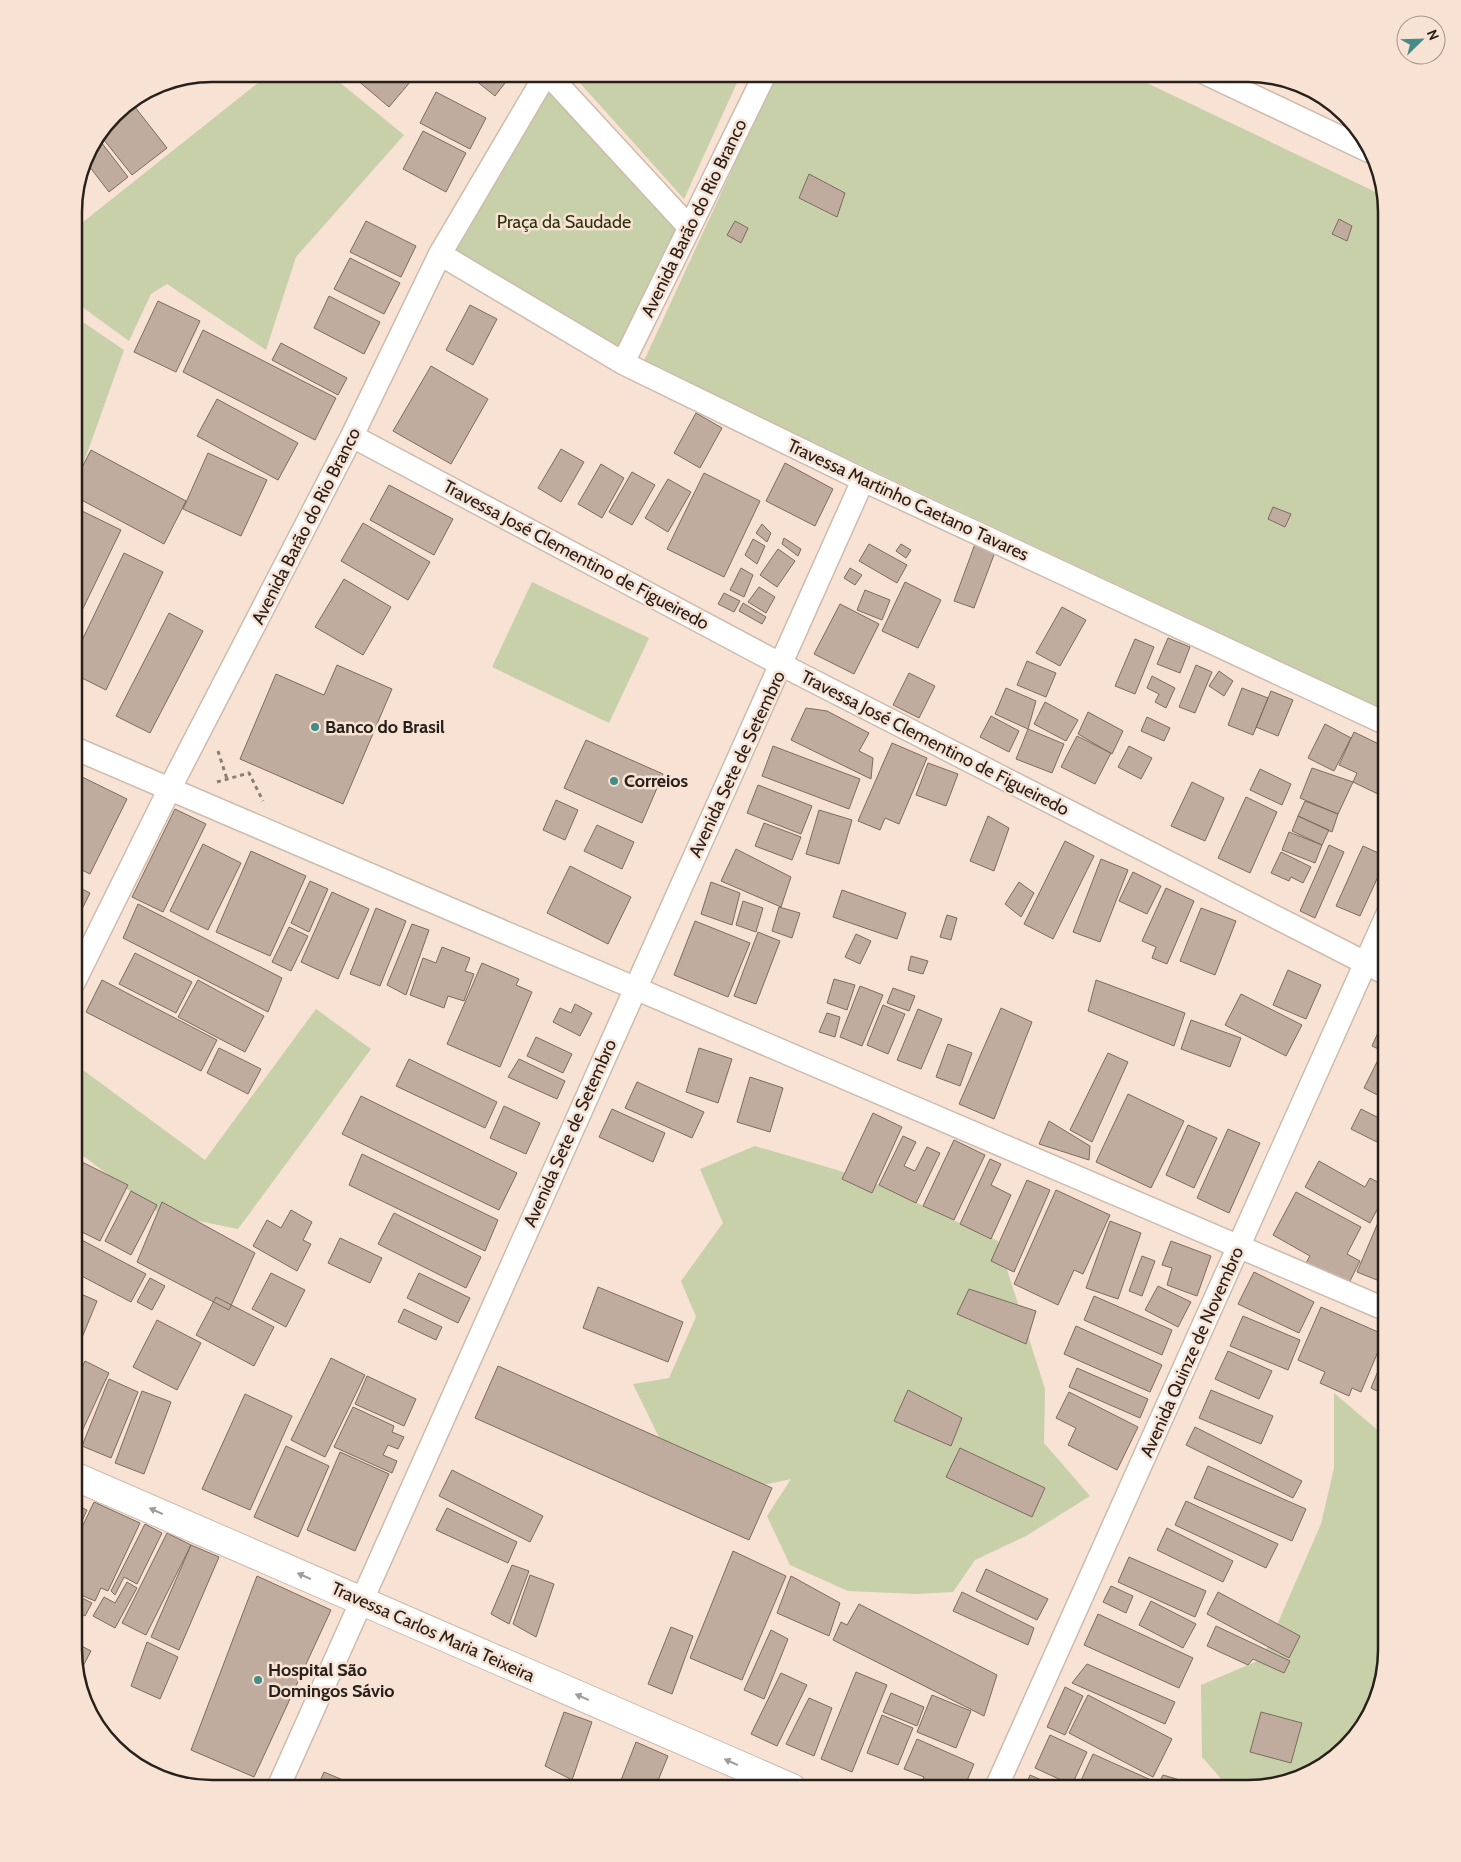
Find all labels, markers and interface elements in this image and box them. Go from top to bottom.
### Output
north arrow [1396,15,1446,65]
text: N [1423,27,1443,43]
street label: Avenida Barão do Rio Branco [636,115,752,321]
park label: Praça da Saudade [497,211,631,233]
street label: Avenida Barão do Rio Branco [247,424,365,628]
street label: Travessa Martinho Caetano Tavares [784,434,1032,566]
street label: Travessa José Clementino de Figueiredo [439,475,713,635]
street label: Travessa José Clementino de Figueiredo [797,666,1073,820]
street label: Avenida Sete de Setembro [684,667,790,861]
place label: Banco do Brasil [325,716,445,738]
marker: Banco do Brasil [309,721,321,733]
place label: Correios [624,770,689,792]
marker: Correios [608,775,620,787]
street label: Avenida Sete de Setembro [519,1036,621,1230]
street label: Avenida Quinze de Novembro [1136,1243,1248,1461]
one-way arrow [149,1507,163,1515]
one-way arrow [297,1572,311,1580]
street label: Travessa Carlos Maria Teixeira [328,1577,538,1687]
place label: Hospital São Domingos Sávio [268,1659,394,1702]
marker: Hospital São Domingos Sávio [252,1674,264,1686]
one-way arrow [574,1693,589,1701]
one-way arrow [724,1757,738,1765]

